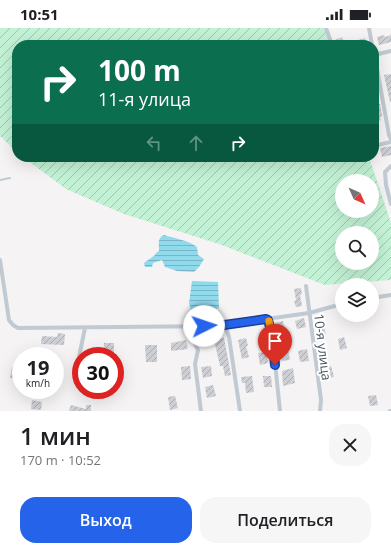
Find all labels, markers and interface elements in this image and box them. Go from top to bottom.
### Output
text: 10:51 [20,4,59,24]
text: 100 m [98,51,181,89]
icon: right [32,56,84,108]
text: 11-я улица [98,87,191,111]
icon: left [143,132,165,154]
icon: ahead [185,132,207,154]
icon: right [227,132,249,154]
north arrow [335,174,379,218]
map controls [335,174,379,322]
button: search [335,226,379,270]
button: layers [335,278,379,322]
position arrow [183,305,225,347]
street label: 10-я улица [310,313,336,381]
pin [258,324,292,365]
icon: arrive [264,330,286,352]
speed limit sign: 30 [72,347,124,399]
text: 19 [27,354,49,381]
text: km/h [26,376,50,390]
text: 1 мин [20,419,91,452]
button: close [329,424,371,466]
text: 170 m · 10:52 [20,451,101,469]
button: Выход [20,497,192,543]
button: Поделиться [200,497,371,543]

